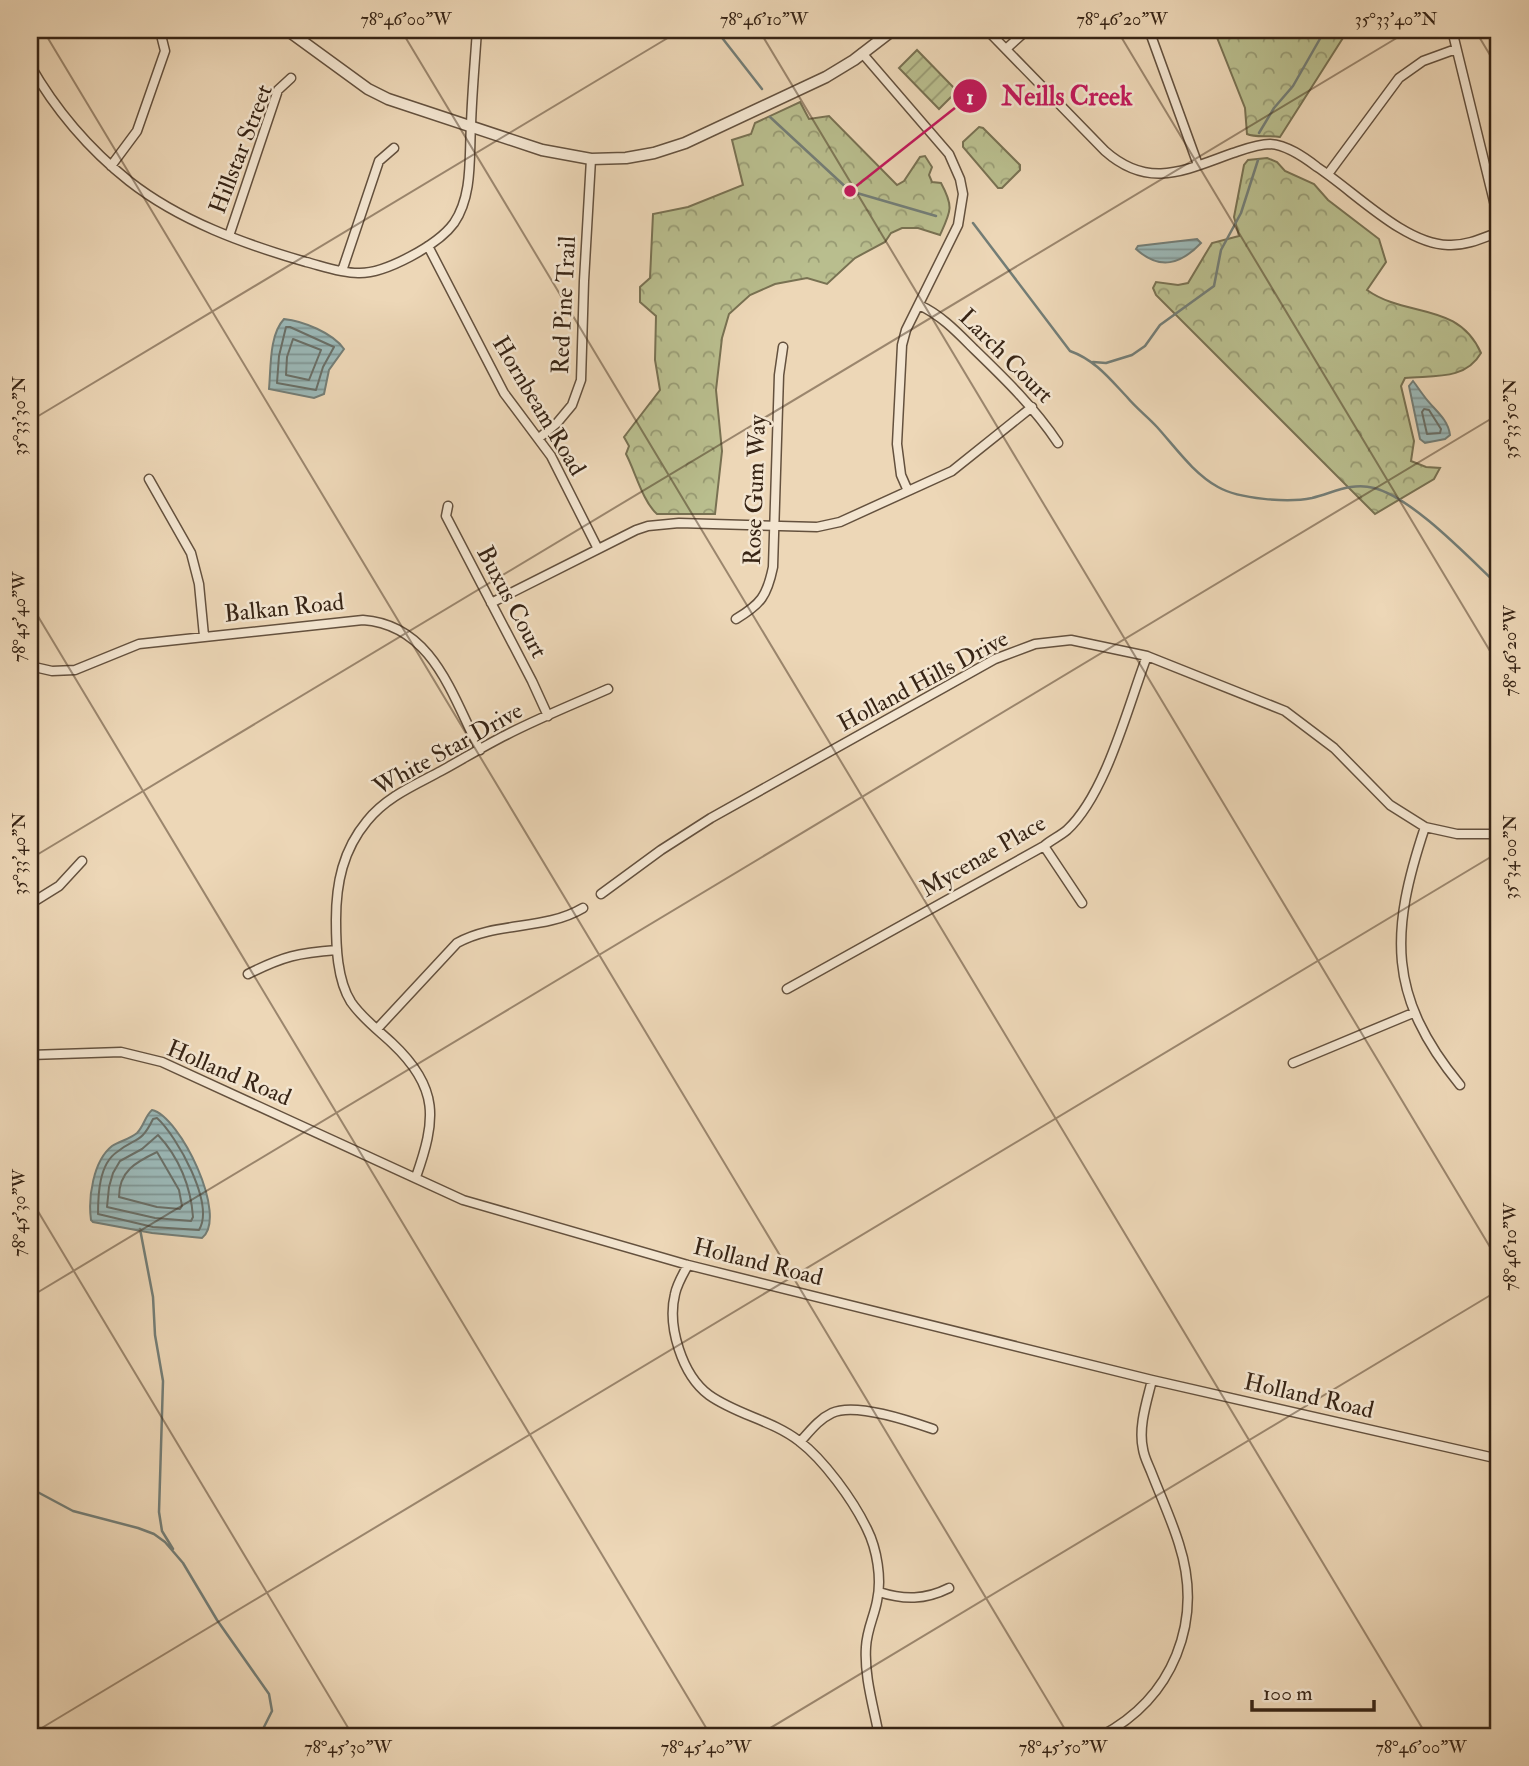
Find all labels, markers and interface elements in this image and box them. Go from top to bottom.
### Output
text: 78°46'00"W [360,8,452,31]
text: 78°46'10"W [720,8,809,31]
text: 78°46'20"W [1077,8,1168,31]
text: 35°33'40"N [1355,8,1437,31]
callout: Neills Creek [952,73,1146,120]
street label: Hillstar Street [202,80,280,218]
text: Neills Creek [1001,81,1133,113]
text: 1 [966,84,974,111]
street label: Red Pine Trail [545,235,583,375]
street label: Larch Court [952,302,1060,410]
street label: Hornbeam Road [485,330,593,482]
text: 35°33'30"N [8,376,31,456]
text: 35°33'50"N [1499,379,1522,459]
street label: Rose Gum Way [737,414,773,566]
street label: Buxus Court [469,541,555,664]
text: 78°45'40"W [8,571,31,662]
street label: Balkan Road [222,586,346,630]
text: 78°46'20"W [1499,605,1522,696]
street label: Holland Hills Drive [832,623,1014,739]
street label: White Star Drive [367,695,528,803]
street label: Mycenae Place [915,808,1051,904]
text: 35°33'40"N [8,813,31,895]
text: 35°34'00"N [1499,815,1522,899]
street label: Holland Road [162,1033,296,1113]
text: 78°45'30"W [8,1169,31,1257]
text: 78°46'10"W [1499,1202,1522,1291]
street label: Holland Road [690,1231,826,1293]
street label: Holland Road [1241,1366,1377,1426]
scale bar [1252,1668,1375,1712]
text: 100 m [1263,1680,1313,1707]
text: 78°45'30"W [304,1736,392,1759]
text: 78°45'40"W [661,1736,752,1759]
text: 78°45'50"W [1019,1736,1108,1759]
text: 78°46'00"W [1375,1736,1467,1759]

